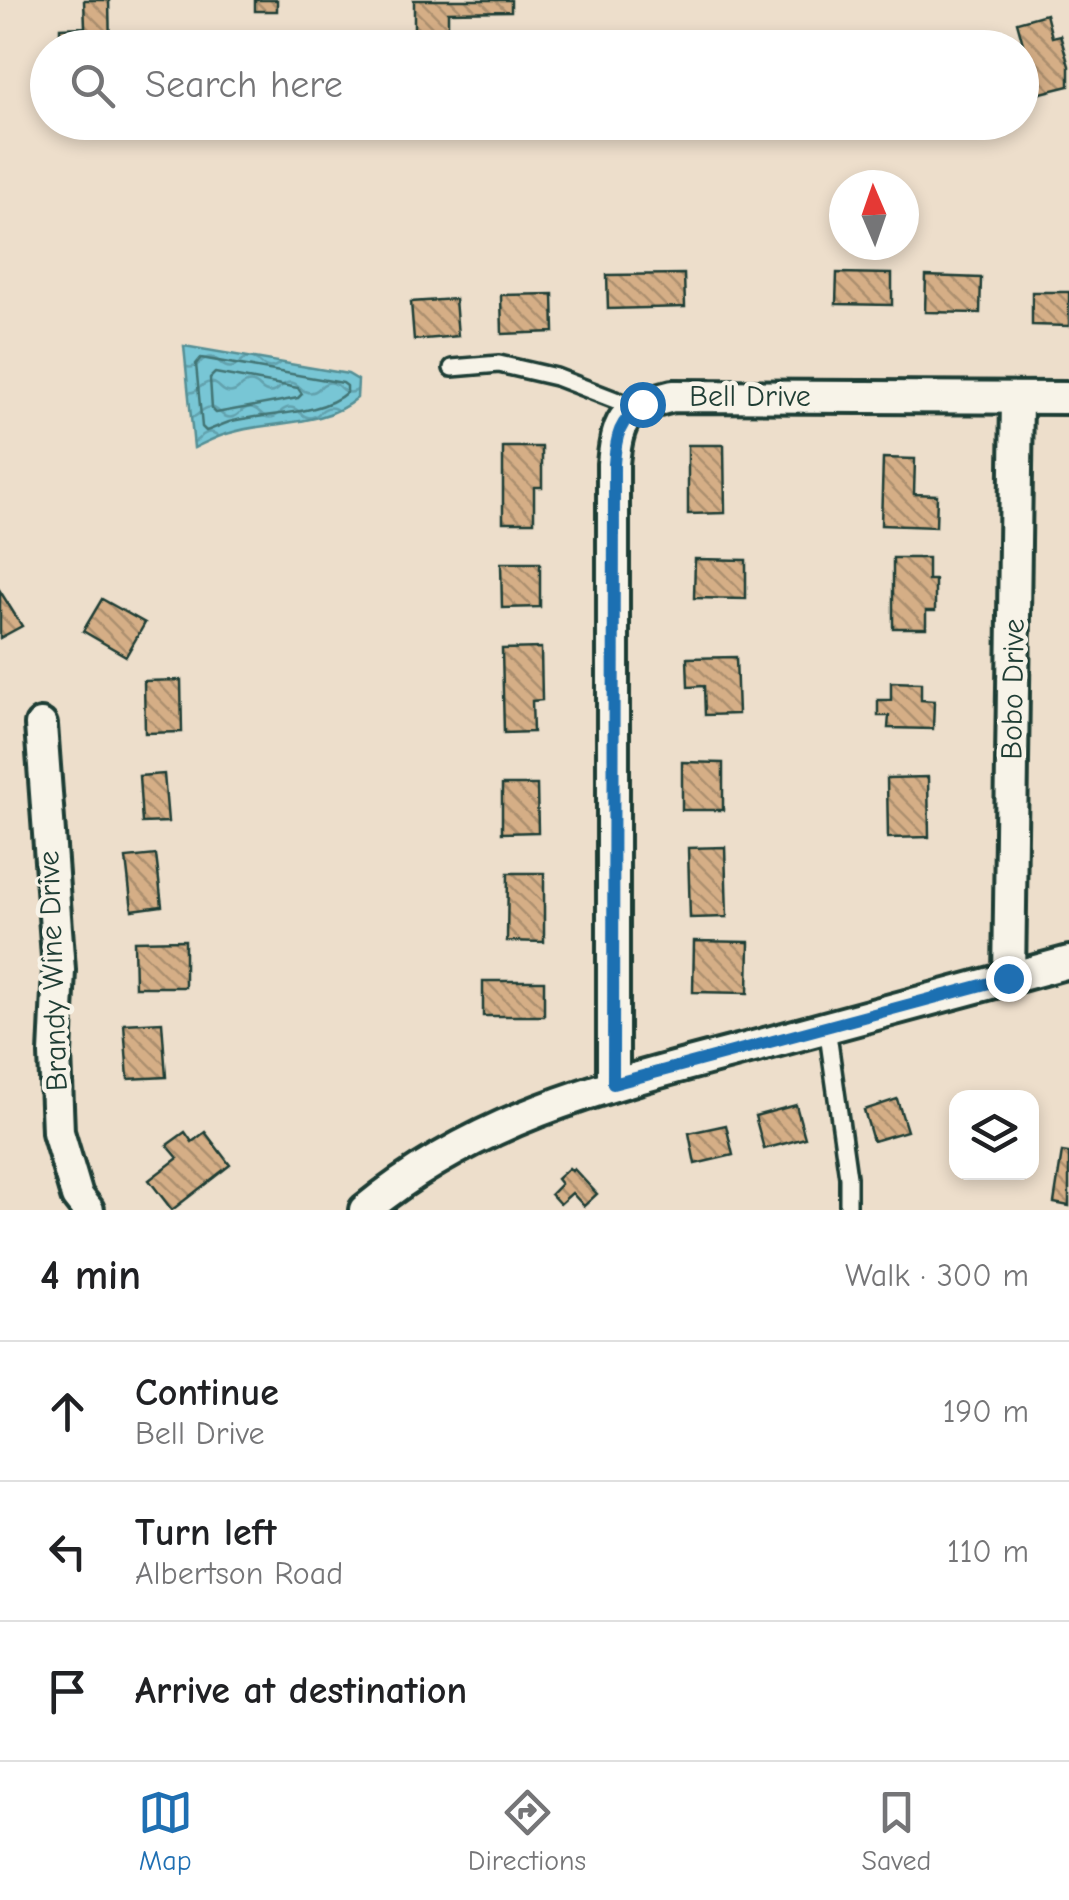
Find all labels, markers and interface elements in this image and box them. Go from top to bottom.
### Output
search box [30,30,1039,140]
icon: search [65,58,120,113]
text: Search here [145,63,343,107]
north arrow [829,170,919,260]
street label: Bell Drive [689,379,811,414]
route start [620,382,666,428]
street label: Bobo Drive [994,618,1032,760]
street label: Brandy Wine Drive [31,850,75,1092]
route end [986,956,1032,1002]
map controls [949,1090,1039,1180]
button: layers [949,1090,1039,1180]
text: 4 min [40,1251,141,1300]
text: Walk · 300 m [845,1257,1029,1294]
text: Continue [135,1371,279,1415]
icon: ahead [40,1384,95,1439]
text: 190 m [943,1393,1029,1430]
text: Bell Drive [135,1415,264,1452]
text: Turn left [135,1511,276,1555]
icon: left [40,1524,95,1579]
text: 110 m [947,1533,1029,1570]
text: Albertson Road [135,1555,343,1592]
icon: arrive [40,1664,95,1719]
text: Arrive at destination [135,1669,467,1713]
tab: Map [138,1785,193,1877]
tab: Directions [468,1785,586,1877]
tab: Saved [861,1785,931,1877]

